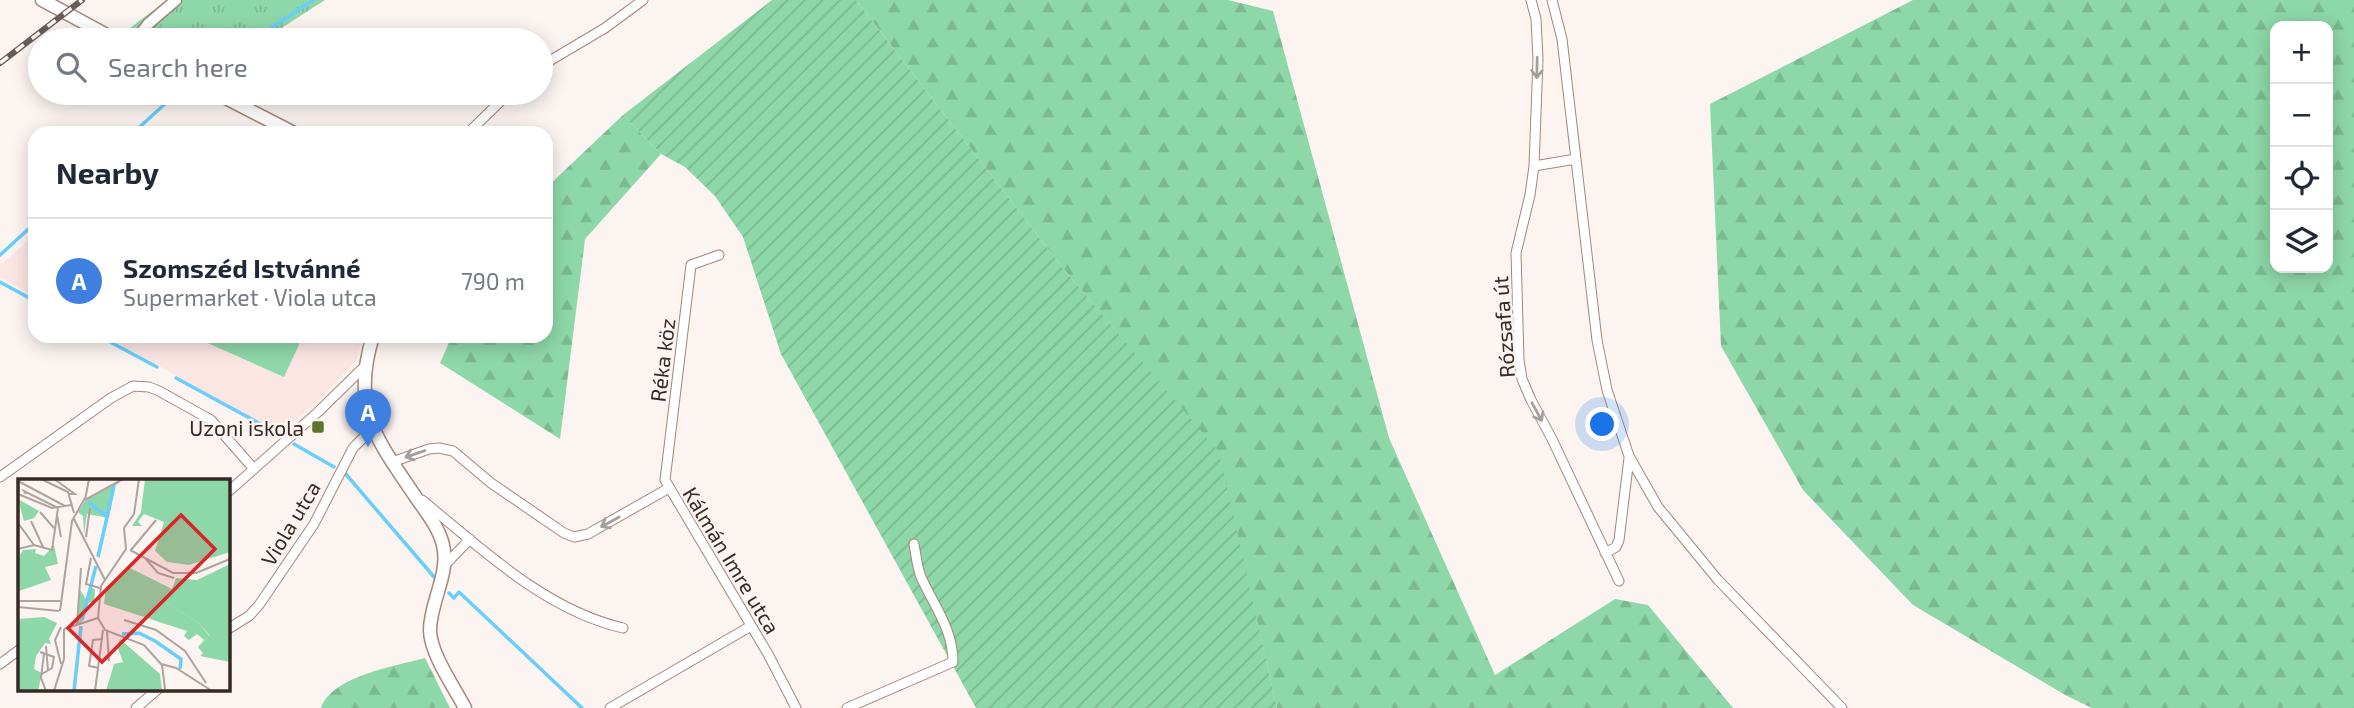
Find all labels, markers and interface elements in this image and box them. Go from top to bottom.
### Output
map controls [2270,21,2333,273]
button: + [2270,21,2333,84]
search box [28,28,553,105]
icon: search [52,48,90,86]
text: Search here [108,51,248,82]
one-way arrow [1531,56,1544,79]
button: − [2270,84,2333,147]
button: locate [2270,147,2333,210]
text: Nearby [56,154,159,190]
button: layers [2270,210,2333,273]
text: Szomszéd Istvánné [123,252,361,283]
text: A [71,267,87,295]
text: 790 m [461,267,525,295]
street label: Rózsafa út [1487,275,1519,379]
text: Supermarket · Viola utca [123,283,377,311]
street label: Réka köz [644,317,680,403]
pin: A [345,389,391,447]
one-way arrow [1531,401,1544,422]
your location [1585,407,1619,441]
place label: Uzoni iskola [189,415,304,440]
marker: Uzoni iskola [310,419,326,435]
one-way arrow [404,448,426,461]
street label: Viola utca [255,476,325,570]
inset map [18,479,229,690]
street label: Kálmán Imre utca [678,482,786,638]
one-way arrow [600,515,620,529]

